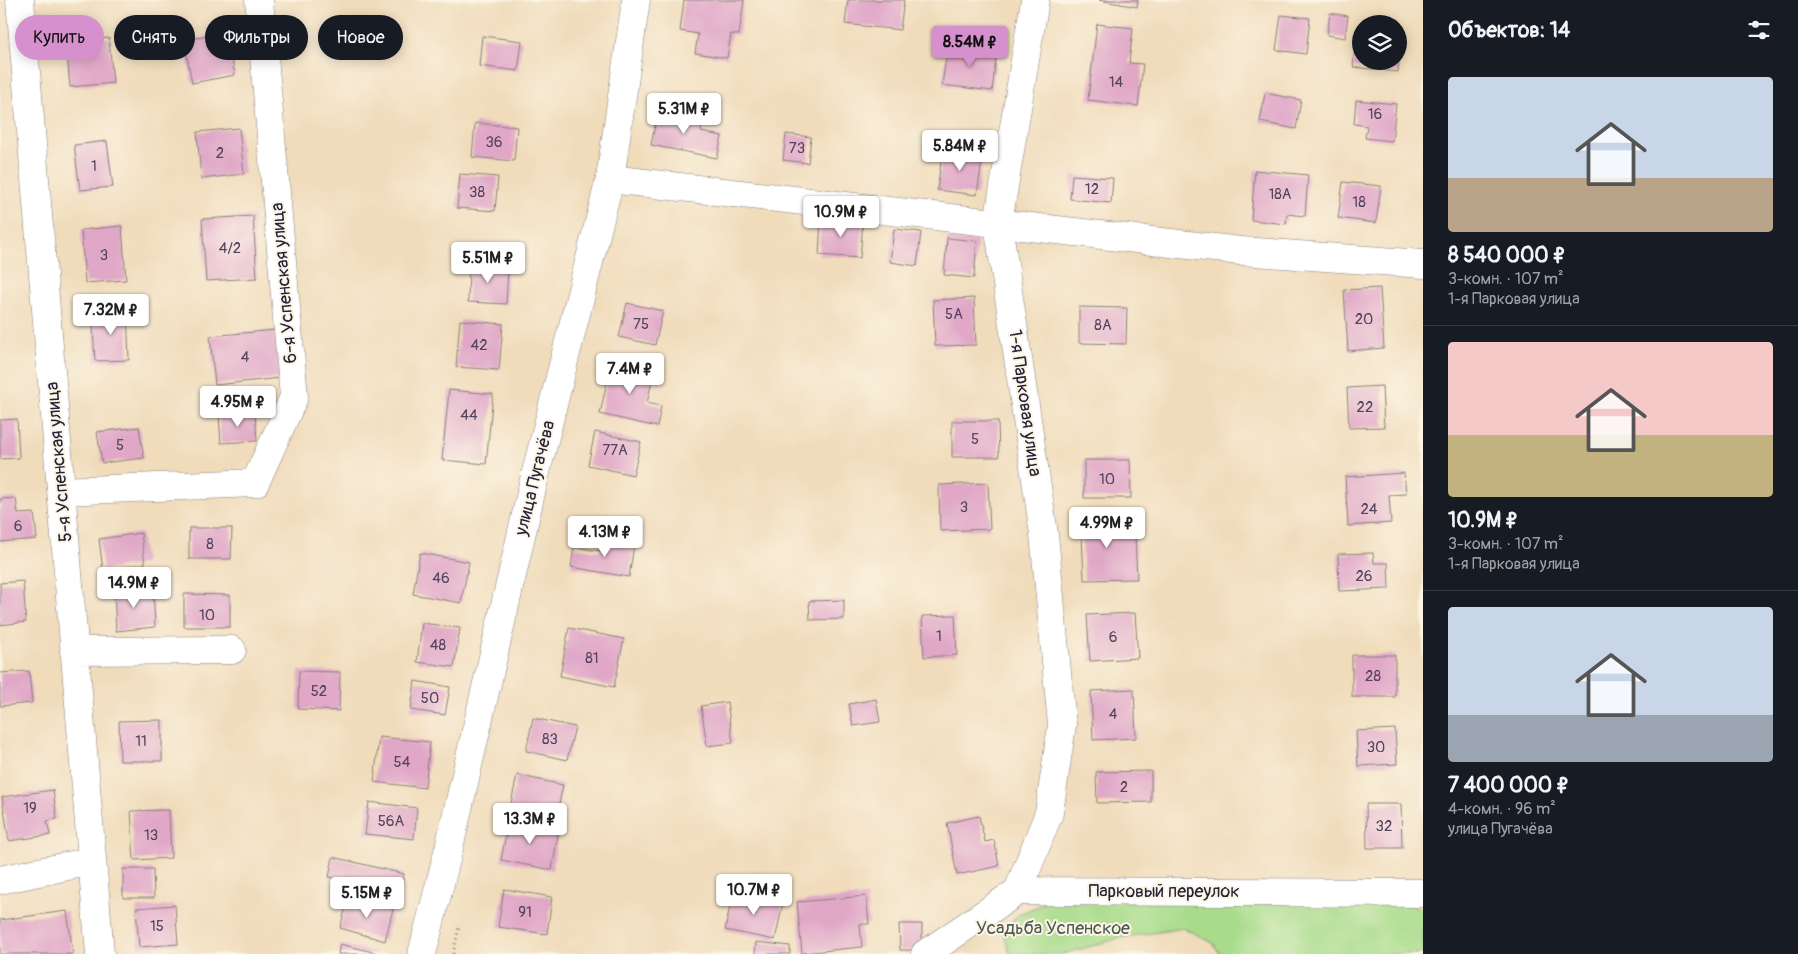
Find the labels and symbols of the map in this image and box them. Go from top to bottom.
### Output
pin: 8.54M ₽ [924,26,1016,68]
house number: 14 [1109,73,1124,92]
pin: 5.31M ₽ [638,92,730,135]
house number: 16 [1368,105,1382,124]
pin: 5.84M ₽ [914,130,1006,172]
house number: 36 [485,133,503,152]
house number: 73 [789,139,805,158]
house number: 2 [216,144,224,163]
house number: 1 [91,157,97,176]
house number: 12 [1085,180,1099,199]
house number: 38 [469,183,485,202]
house number: 18А [1268,185,1292,204]
house number: 18 [1352,193,1366,212]
pin: 10.9M ₽ [795,196,887,238]
street label: 6-я Успенская улица [266,202,302,364]
house number: 4/2 [219,239,241,258]
pin: 5.51M ₽ [442,242,534,284]
house number: 3 [100,246,108,265]
pin: 7.32M ₽ [65,294,157,336]
house number: 5А [945,305,963,324]
house number: 20 [1355,310,1373,329]
house number: 75 [633,315,649,334]
house number: 8А [1094,316,1112,335]
street label: 1-я Парковая улица [1003,328,1047,478]
house number: 42 [470,336,488,355]
house number: 4 [241,348,250,367]
pin: 7.4M ₽ [589,352,671,395]
street label: 5-я Успенская улица [41,381,77,543]
pin: 4.95M ₽ [192,386,284,428]
house number: 22 [1357,398,1373,417]
house number: 44 [460,406,478,425]
street label: улица Пугачёва [509,418,560,539]
house number: 5 [971,430,979,449]
house number: 5 [116,436,124,455]
house number: 77А [602,441,628,460]
house number: 10 [1099,470,1115,489]
house number: 3 [960,498,968,517]
house number: 24 [1360,500,1378,519]
pin: 4.99M ₽ [1061,506,1153,549]
pin: 4.13M ₽ [559,516,651,558]
house number: 6 [14,517,22,536]
house number: 8 [206,535,214,554]
pin: 14.9M ₽ [88,566,180,609]
house number: 26 [1355,567,1373,586]
house number: 46 [432,569,450,588]
house number: 10 [199,606,215,625]
house number: 1 [936,627,942,646]
house number: 6 [1109,628,1117,647]
house number: 48 [430,636,447,655]
house number: 81 [585,649,599,668]
house number: 28 [1365,667,1381,686]
house number: 52 [311,682,327,701]
house number: 50 [421,689,439,708]
house number: 4 [1109,705,1118,724]
house number: 83 [542,730,558,749]
house number: 11 [135,732,147,751]
house number: 30 [1367,738,1385,757]
house number: 54 [394,753,411,772]
house number: 2 [1120,778,1128,797]
house number: 19 [23,799,37,818]
pin: 13.3M ₽ [484,802,576,845]
house number: 56А [378,812,405,831]
house number: 32 [1376,817,1392,836]
house number: 13 [144,826,158,845]
pin: 10.7M ₽ [708,874,800,916]
pin: 5.15M ₽ [321,876,413,919]
street label: Парковый переулок [1088,880,1240,903]
house number: 91 [518,903,532,922]
house number: 15 [150,917,164,936]
park label: Усадьба Успенское [976,917,1130,940]

